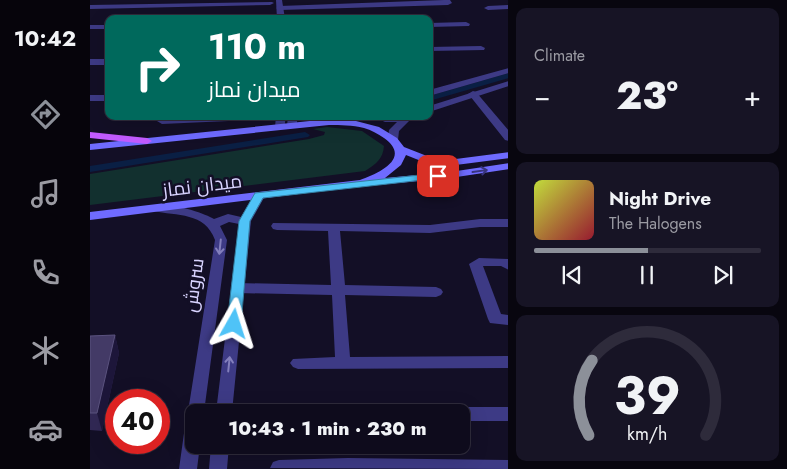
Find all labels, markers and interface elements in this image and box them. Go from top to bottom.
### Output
text: 10:42 [14,22,76,54]
text: 110 m [208,22,306,72]
icon: right [125,35,190,100]
text: Climate [534,44,585,67]
text: 23° [616,68,678,123]
text: میدان نماز [208,73,301,105]
text: − [534,76,551,117]
text: + [744,76,761,117]
icon: directions [28,97,63,132]
pin [417,155,459,197]
icon: arrive [424,162,452,190]
one-way arrow [471,165,487,175]
street label: میدان نماز [160,167,243,204]
icon: music [28,176,63,211]
text: Night Drive [609,185,711,212]
text: The Halogens [609,212,702,235]
one-way arrow [215,238,225,254]
icon: phone [28,255,63,290]
street label: سروش [176,256,211,314]
icon: previous [558,261,586,289]
icon: pause [633,261,661,289]
icon: next [709,261,737,289]
position arrow [207,297,259,349]
icon: climate [28,333,63,368]
one-way arrow [224,356,234,372]
text: 39 [614,358,681,434]
speed limit sign: 40 [105,389,170,454]
icon: car [28,412,63,447]
text: 10:43 · 1 min · 230 m [228,415,427,442]
text: km/h [627,421,668,447]

